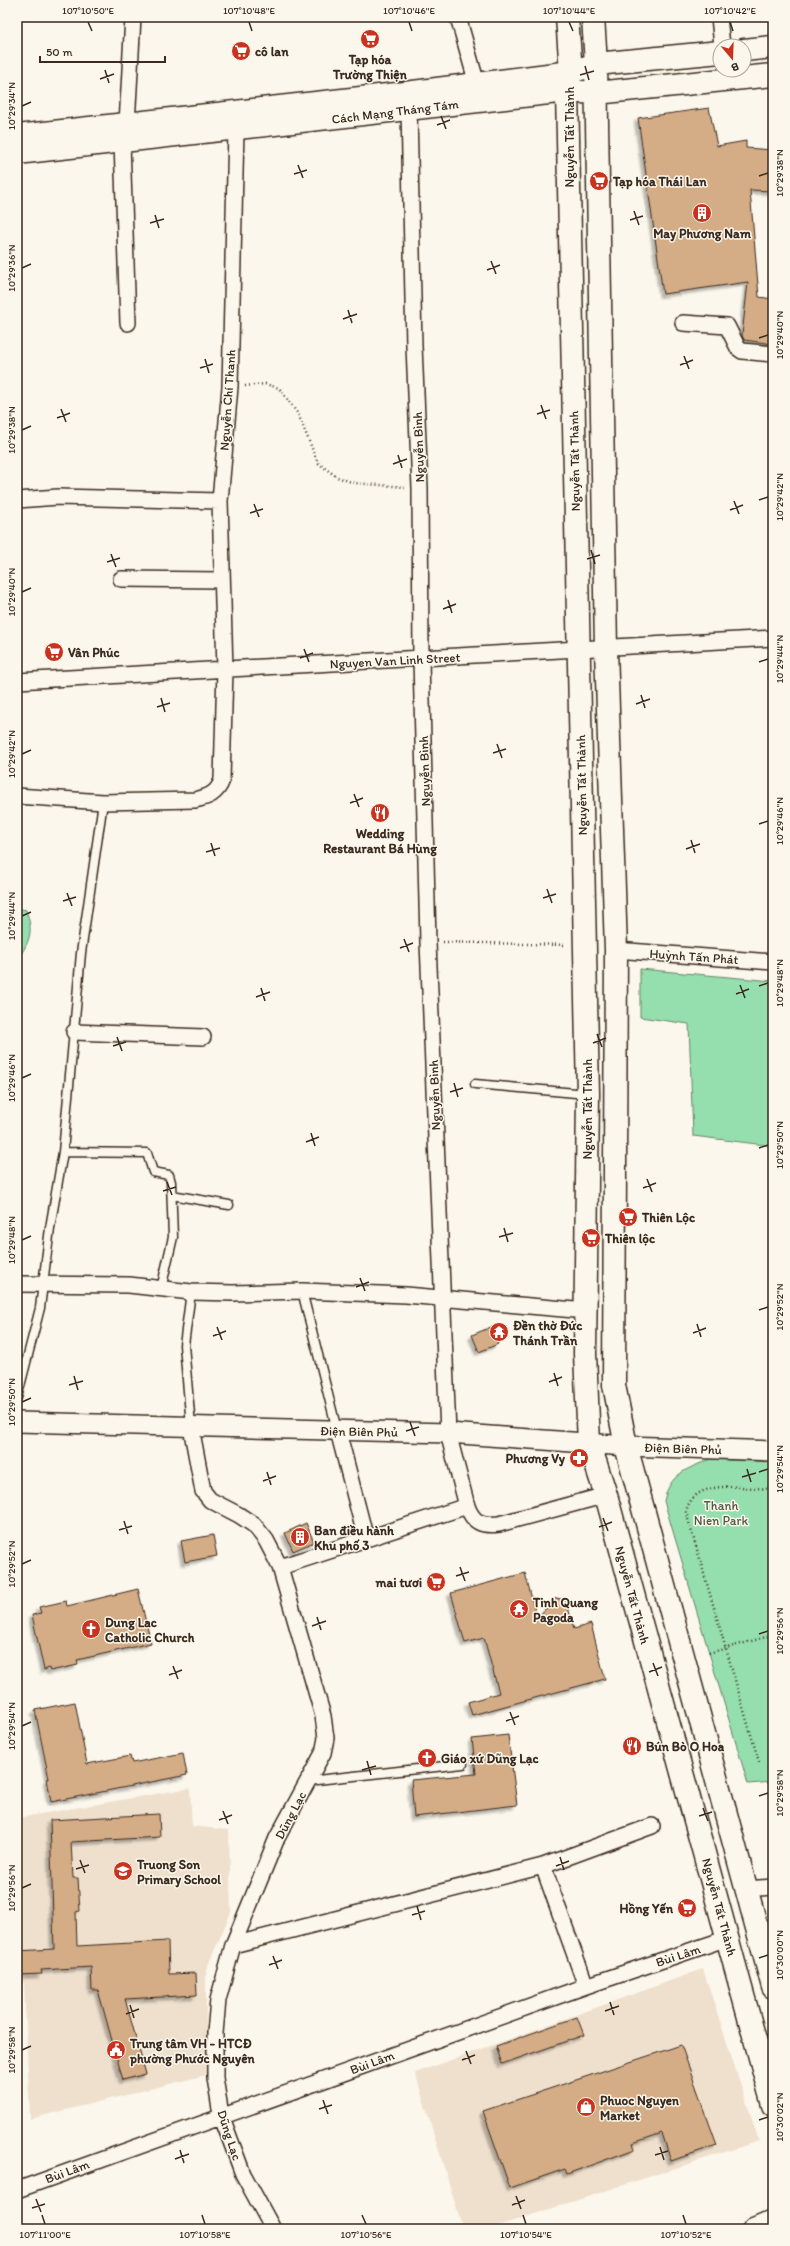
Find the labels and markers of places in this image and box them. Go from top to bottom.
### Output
supermarket icon: Tạp hóa Trường Thiện [359,28,381,50]
supermarket icon: cô lan [230,40,252,62]
place label: cô lan [255,44,289,59]
place label: Tạp hóa Trường Thiện [332,52,408,83]
supermarket icon: Tạp hóa Thái Lan [588,170,610,192]
place label: Tạp hóa Thái Lan [612,174,707,190]
building icon: May Phương Nam [691,202,713,224]
place label: May Phương Nam [653,226,751,242]
supermarket icon: Vân Phúc [43,641,65,663]
place label: Vân Phúc [68,645,120,660]
restaurant icon: Wedding Restaurant Bá Hùng [369,802,391,824]
place label: Wedding Restaurant Bá Hùng [323,826,437,857]
supermarket icon: Thiên Lộc [617,1206,639,1228]
place label: Thiên Lộc [641,1210,695,1225]
supermarket icon: Thiên lộc [580,1227,602,1249]
place label: Thiên lộc [604,1231,655,1246]
place label: Đền thờ Đức Thánh Trần [512,1318,582,1348]
temple icon: Đền thờ Đức Thánh Trần [488,1321,510,1343]
pharmacy icon: Phương Vy [568,1447,590,1469]
place label: Phương Vy [506,1451,566,1467]
place label: Ban điều hành Khu phố 3 [314,1523,395,1554]
building icon: Ban điều hành Khu phố 3 [289,1526,311,1548]
supermarket icon: mai tươi [425,1571,447,1593]
place label: mai tươi [375,1575,422,1590]
place label: Tinh Quang Pagoda [532,1595,598,1626]
temple icon: Tinh Quang Pagoda [508,1598,530,1620]
place label: Dung Lac Catholic Church [105,1615,195,1645]
church icon: Dung Lac Catholic Church [80,1618,102,1640]
restaurant icon: Bún Bò O Hoa [621,1735,643,1757]
place label: Bún Bò O Hoa [646,1739,725,1754]
church icon: Giáo xứ Dũng Lạc [416,1747,438,1769]
place label: Giáo xứ Dũng Lạc [441,1751,539,1767]
place label: Truong Son Primary School [136,1857,221,1888]
school or university icon: Truong Son Primary School [112,1860,134,1882]
supermarket icon: Hồng Yến [676,1897,698,1919]
place label: Hồng Yến [620,1901,674,1917]
place label: Trung tâm VH - HTCĐ phường Phước Nguyên [129,2036,255,2067]
public building icon: Trung tâm VH - HTCĐ phường Phước Nguyên [105,2039,127,2061]
place label: Phuoc Nguyen Market [600,2093,680,2123]
shop icon: Phuoc Nguyen Market [575,2096,597,2118]

